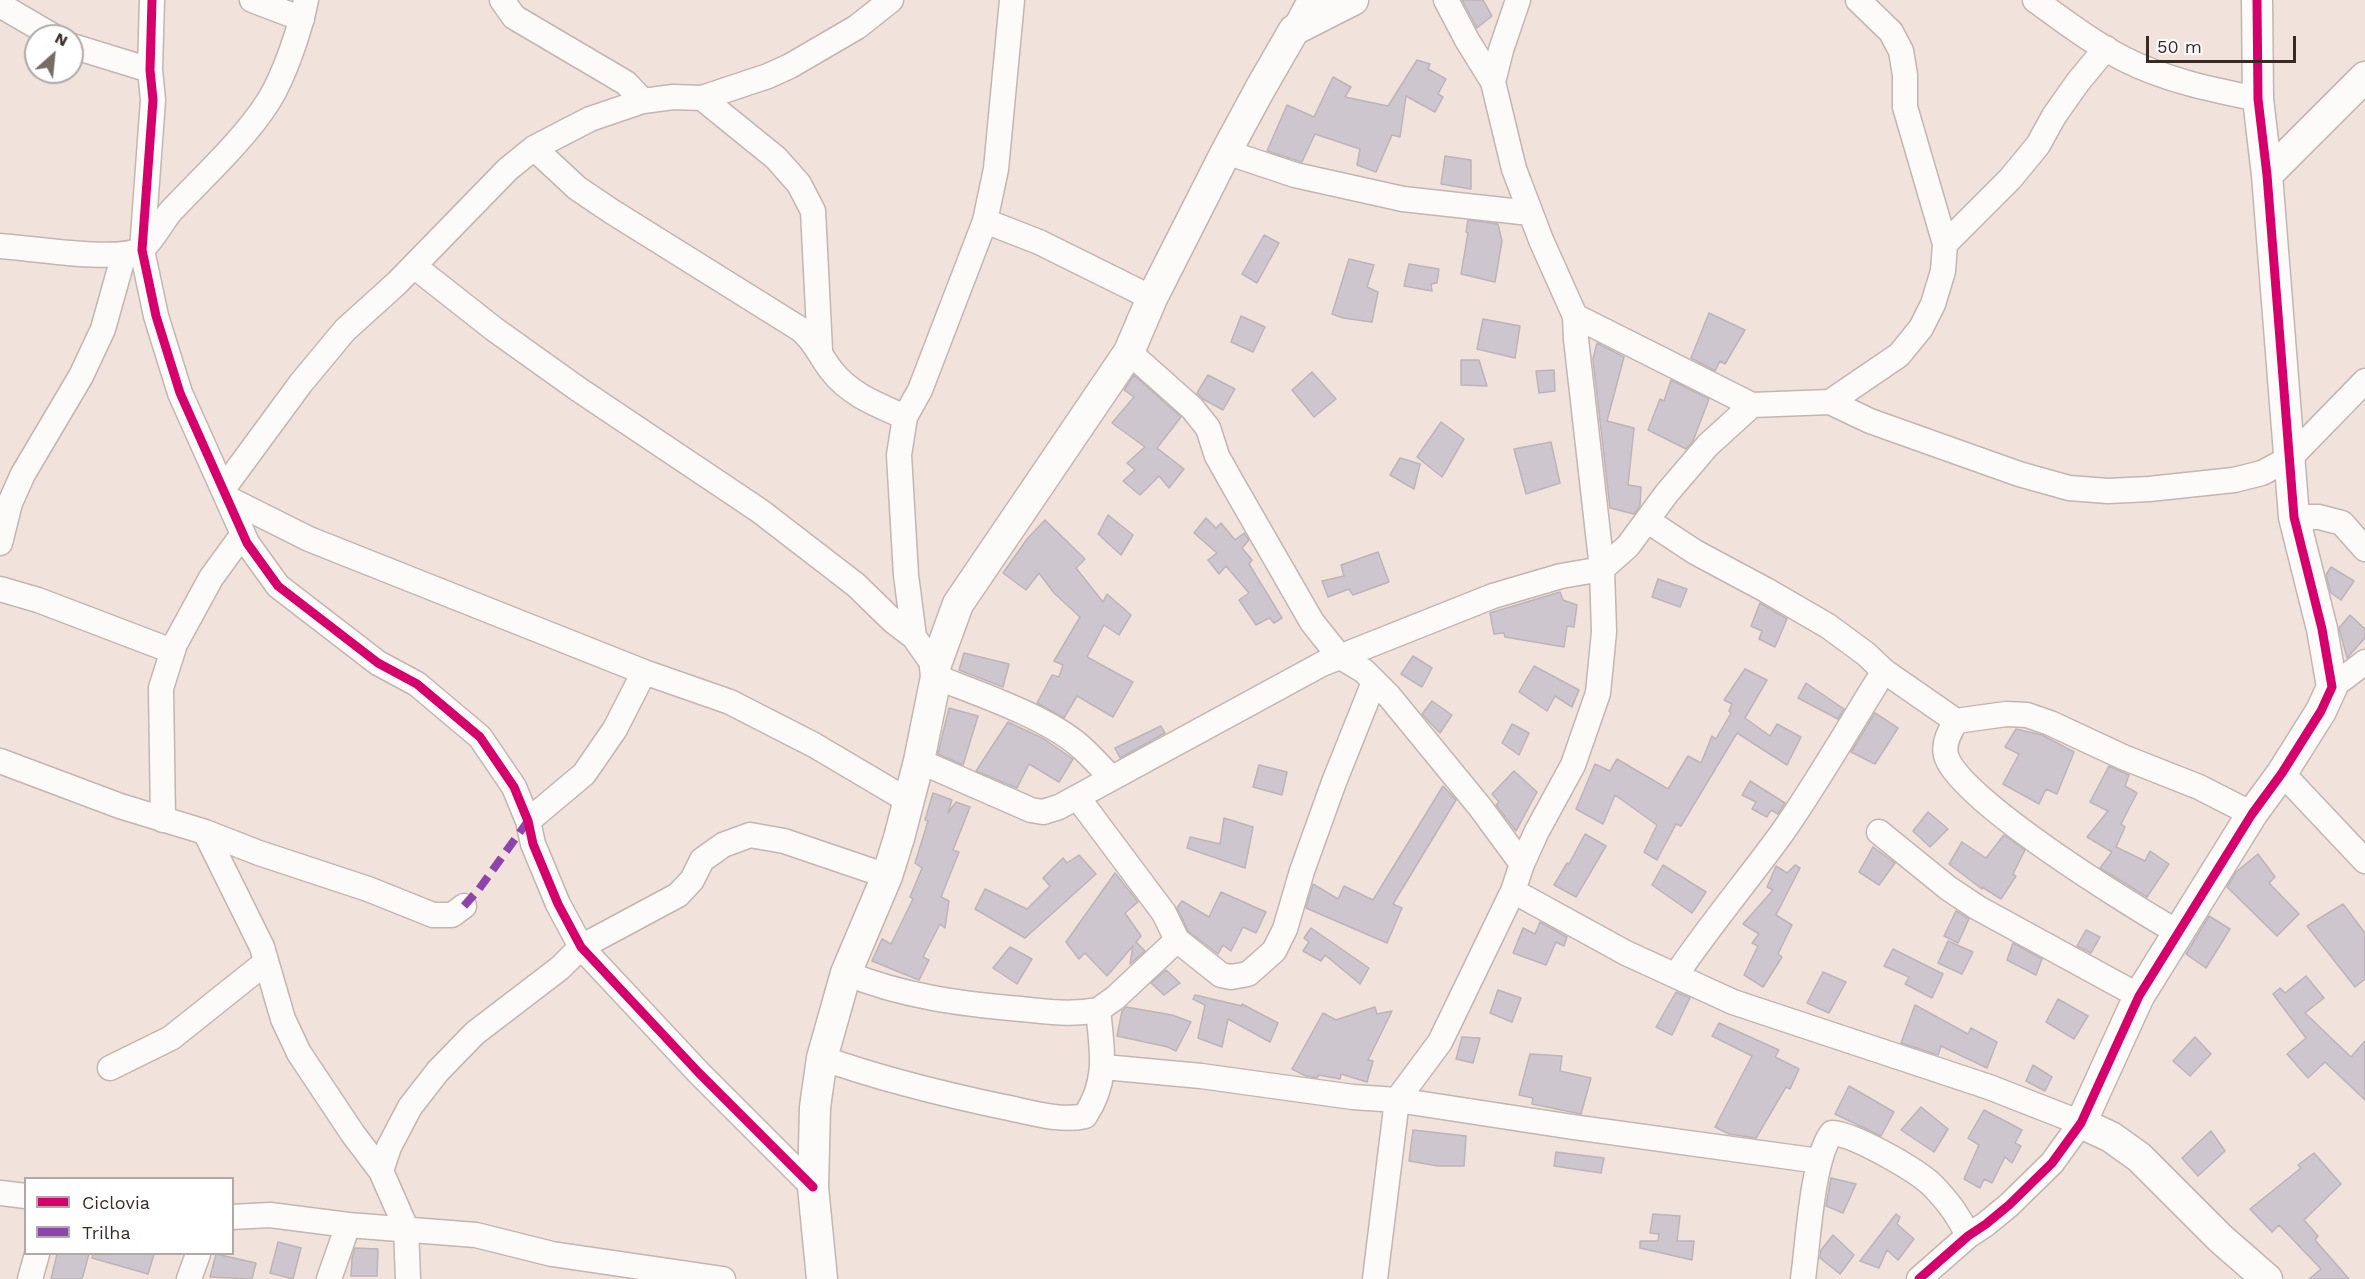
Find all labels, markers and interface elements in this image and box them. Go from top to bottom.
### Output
north arrow [24,24,84,84]
scale bar [2149,24,2299,62]
text: N [52,28,71,50]
text: 50 m [2157,36,2202,57]
legend [24,1177,234,1255]
text: Ciclovia [82,1192,150,1213]
text: Trilha [82,1222,131,1243]

